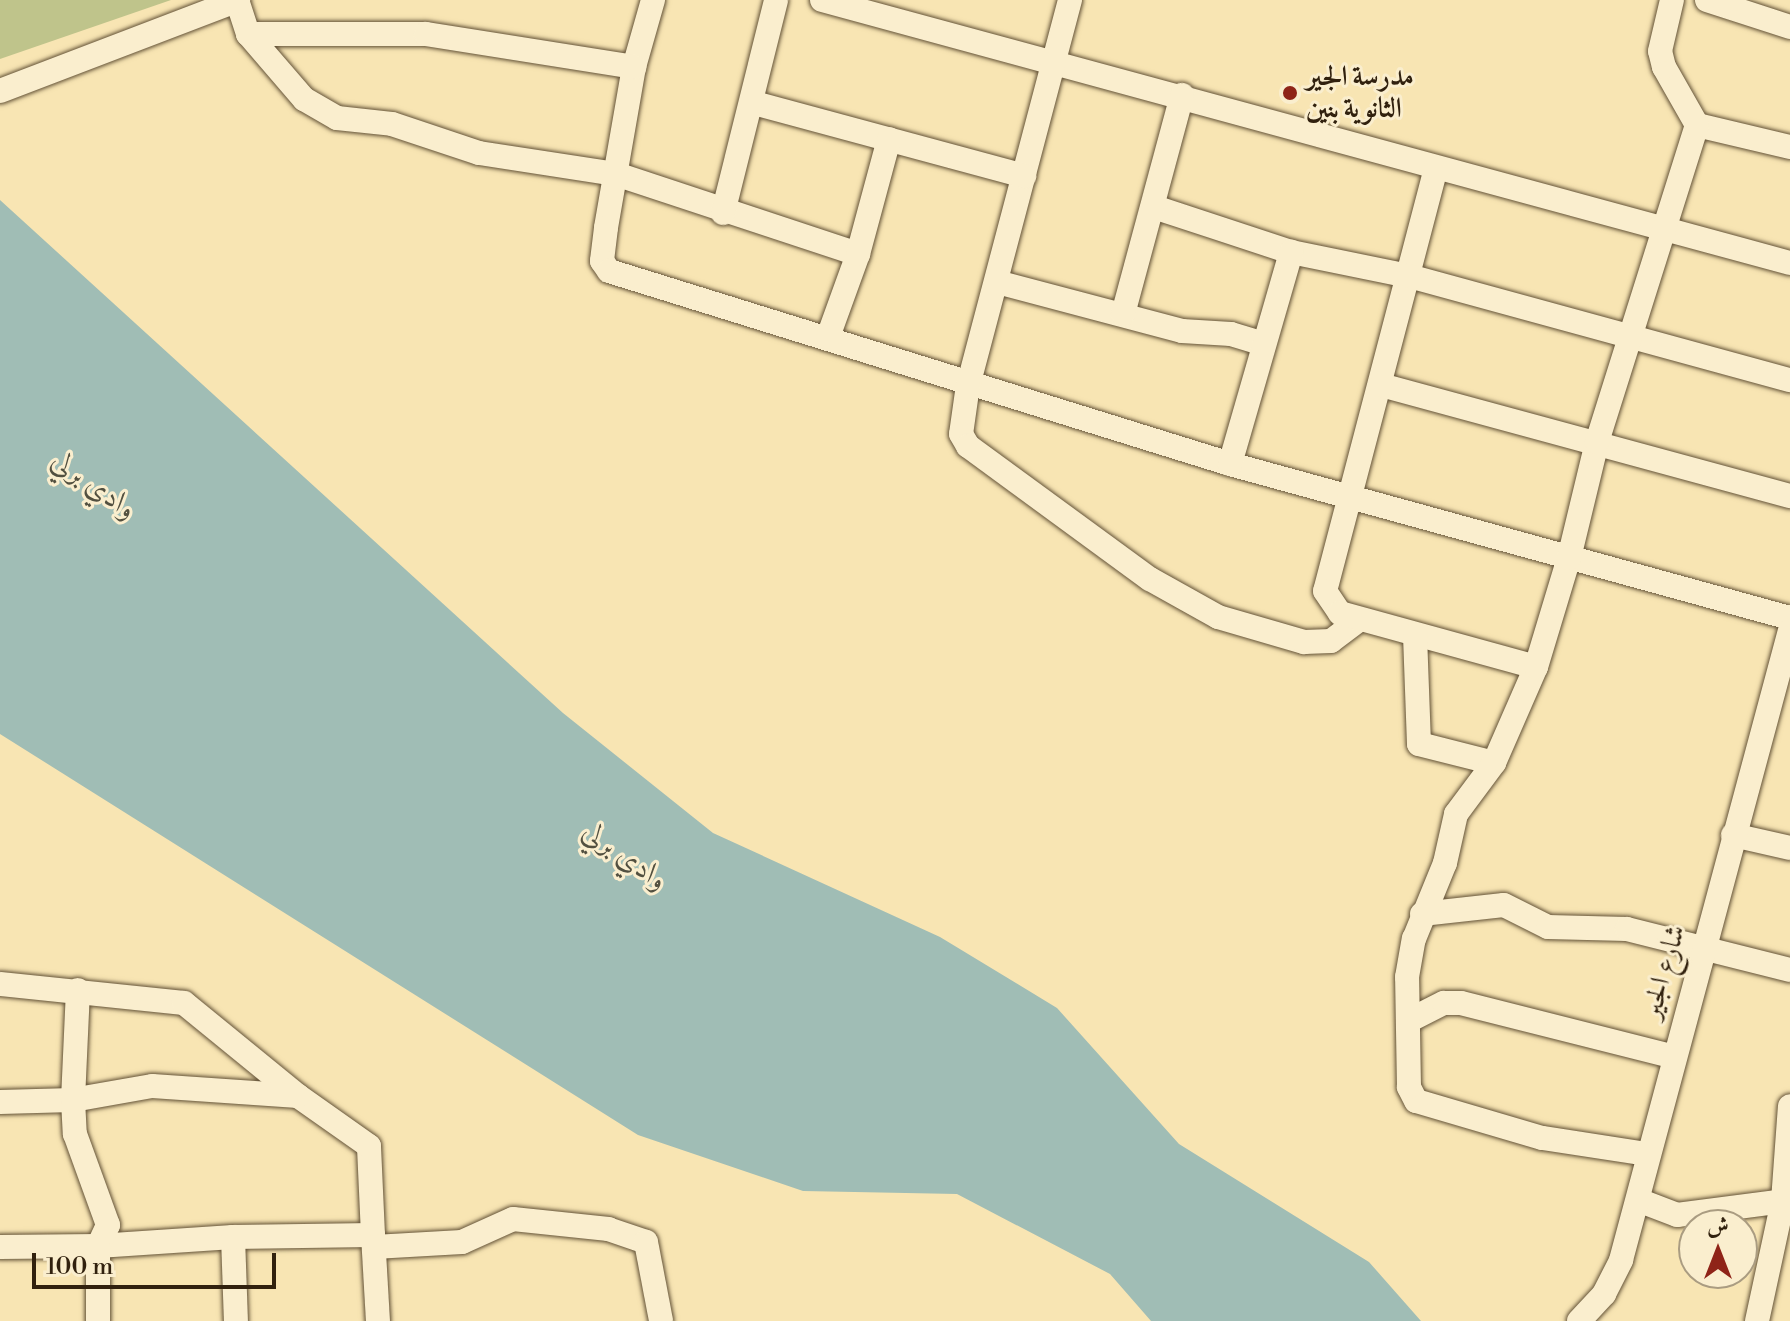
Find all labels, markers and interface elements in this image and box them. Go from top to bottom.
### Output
place label: مدرسة الجير الثانوية بنين [1306,60,1414,126]
marker: مدرسة الجير الثانوية بنين [1281,84,1299,102]
water label: وادي برلي [44,442,144,528]
water label: وادي برلي [575,813,675,899]
street label: شارع الجير [1635,921,1693,1023]
north arrow [1678,1209,1758,1289]
text: ش [1707,1213,1729,1240]
scale bar [36,1237,280,1287]
text: 100 m [46,1252,113,1282]

